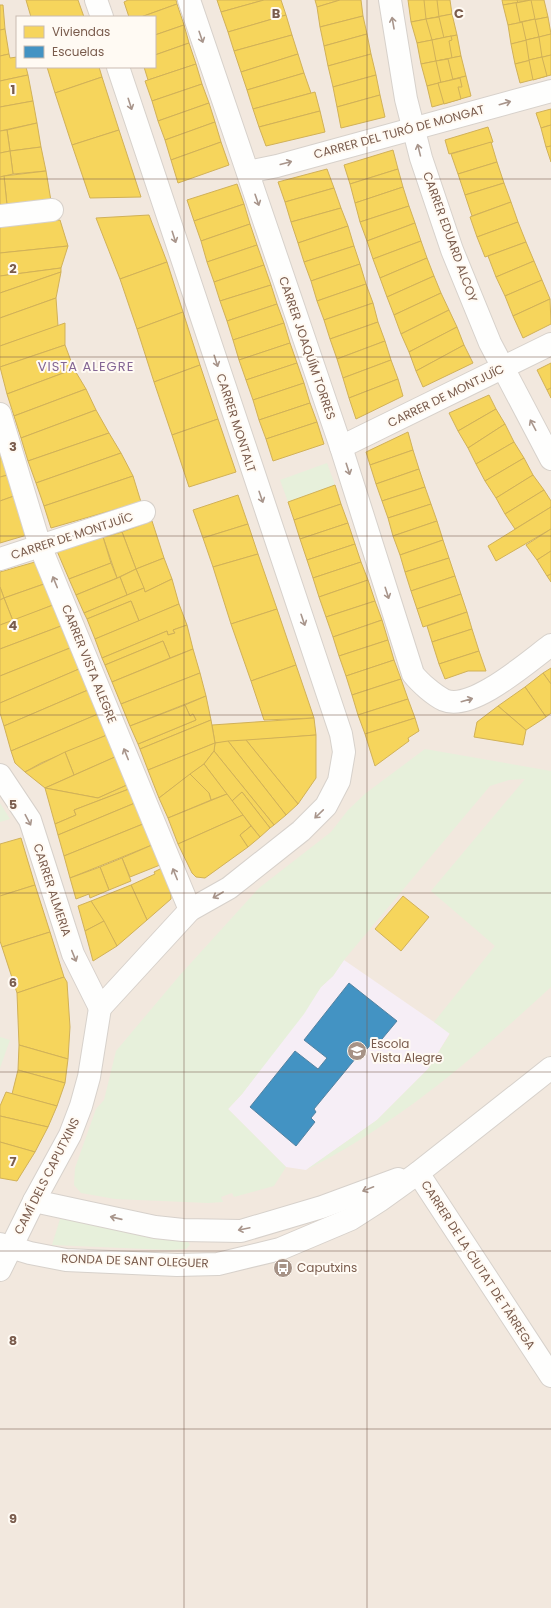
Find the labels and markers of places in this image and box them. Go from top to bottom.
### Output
place label: Escola Vista Alegre [371,1035,443,1066]
school or university icon: Escola Vista Alegre [346,1040,368,1062]
bus stop icon: Caputxins [272,1257,294,1279]
place label: Caputxins [297,1259,357,1276]

